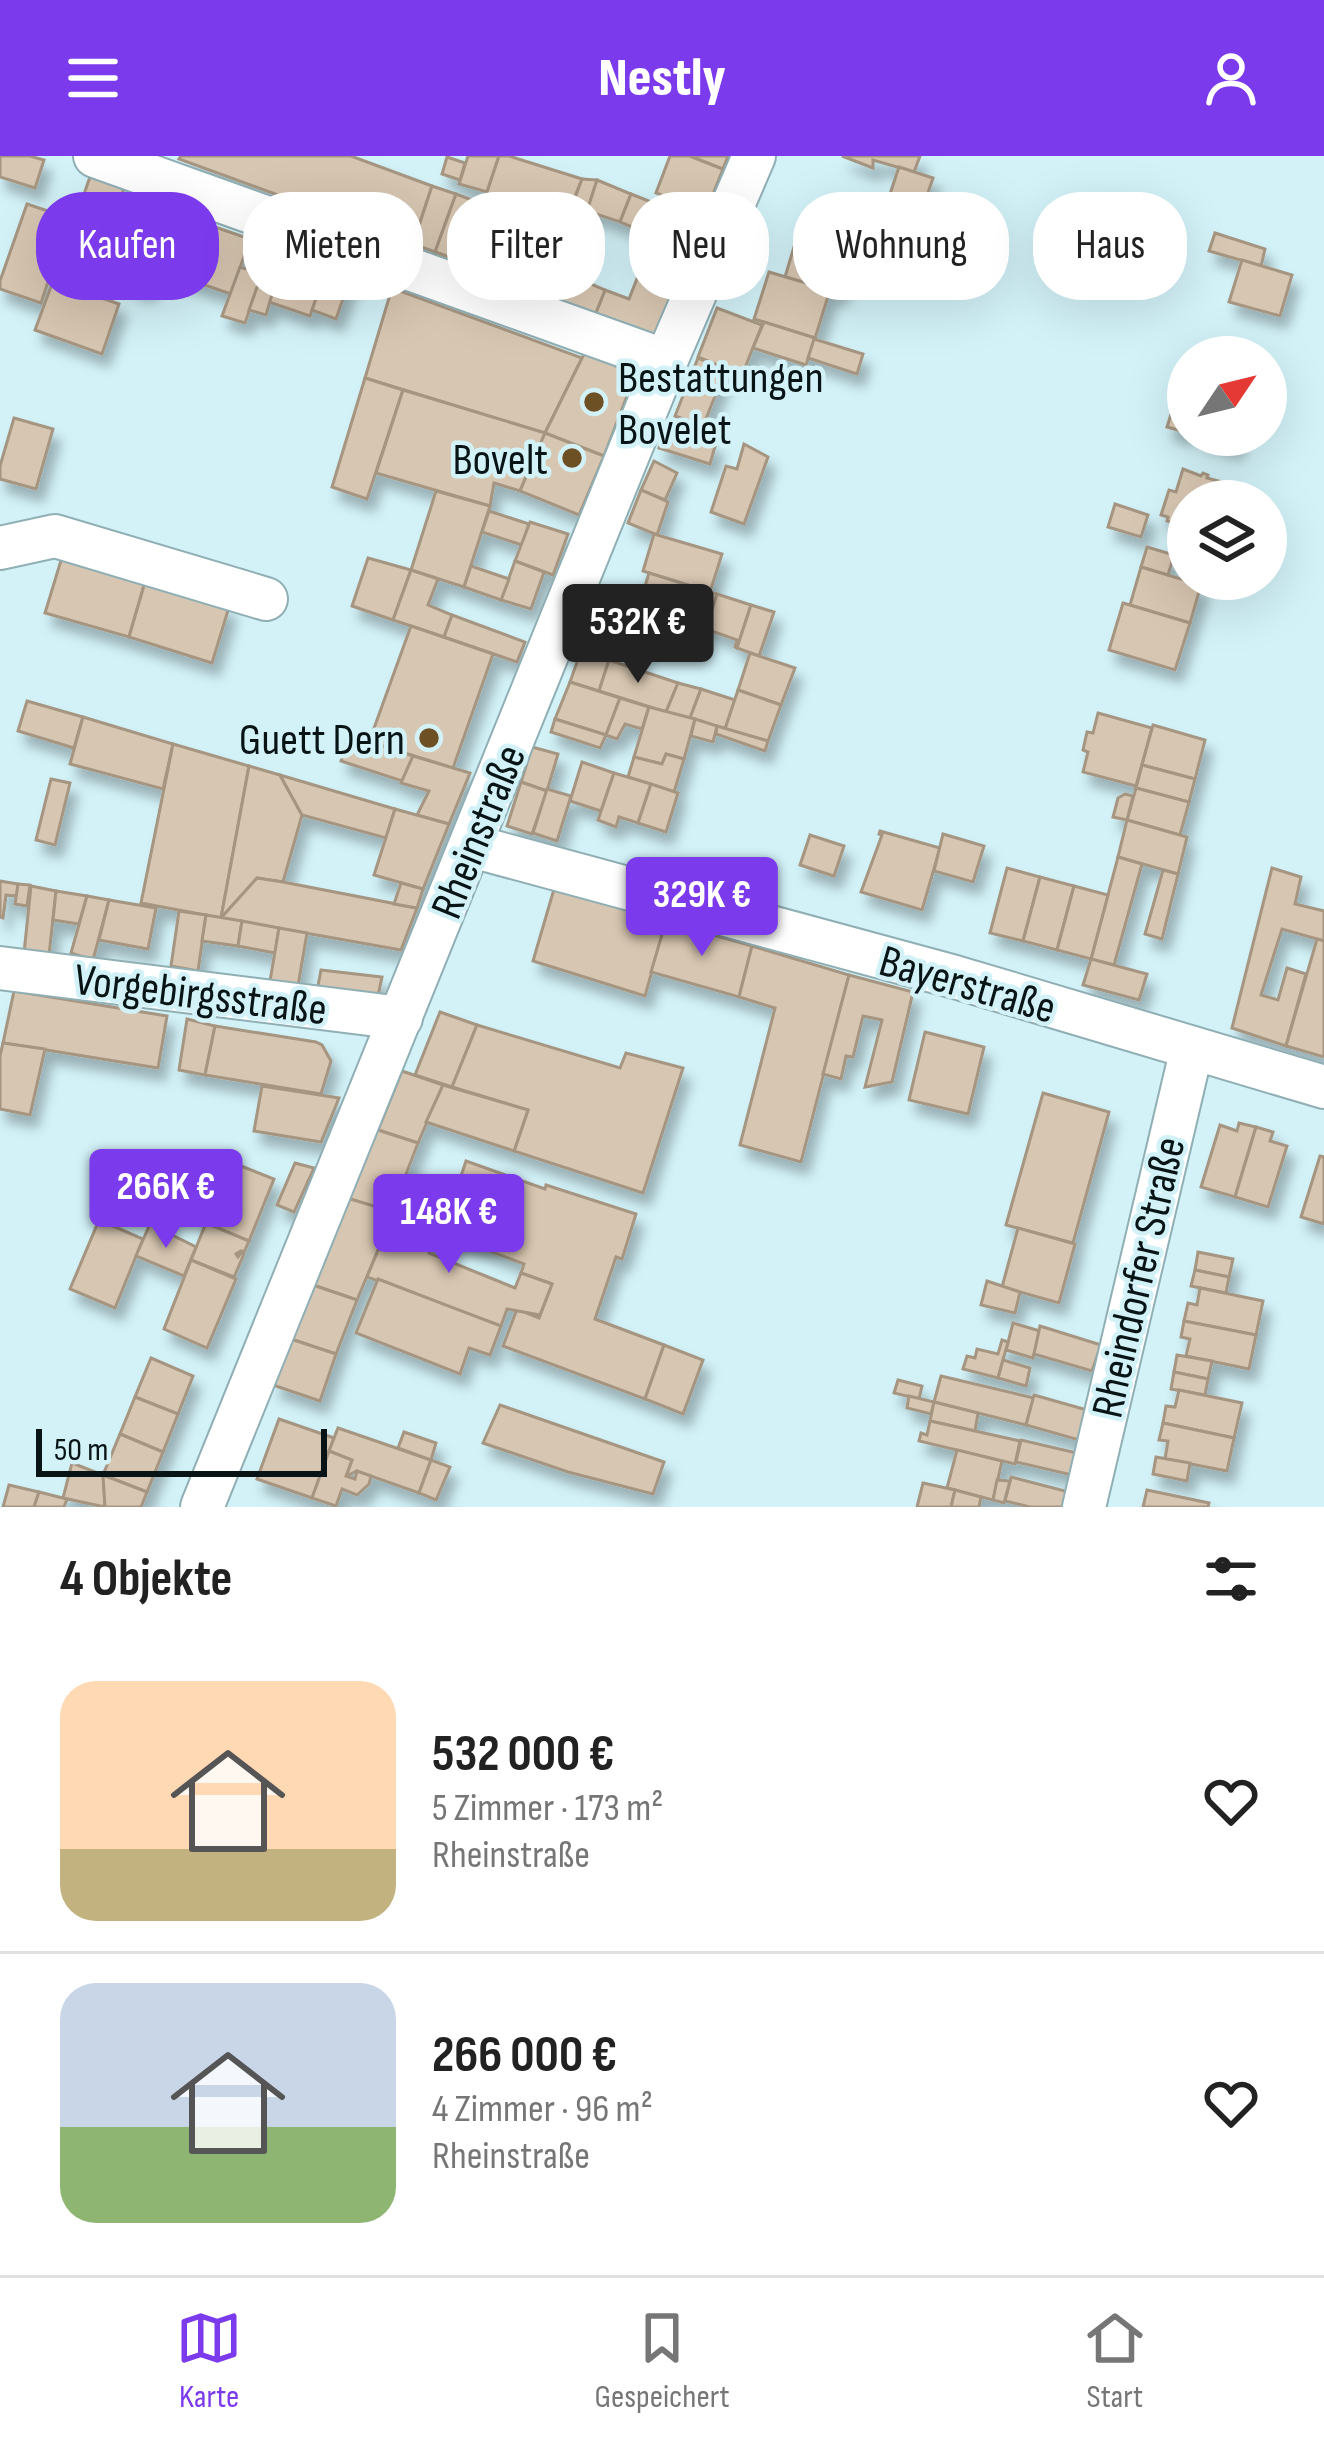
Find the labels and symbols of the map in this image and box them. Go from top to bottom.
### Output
north arrow [1167,336,1287,456]
place label: Bestattungen Bovelet [618,351,824,458]
marker: Bestattungen Bovelet [581,389,607,415]
place label: Bovelt [452,433,548,488]
marker: Bovelt [559,445,585,471]
pin: 532K € [540,584,736,686]
place label: Guett Dern [239,713,405,768]
marker: Guett Dern [416,725,442,751]
street label: Rheinstraße [420,737,539,927]
pin: 329K € [604,857,800,959]
street label: Bayerstraße [873,934,1062,1037]
street label: Vorgebirgsstraße [71,953,330,1038]
street label: Rheindorfer Straße [1080,1132,1198,1423]
pin: 266K € [68,1149,264,1251]
pin: 148K € [351,1174,547,1276]
scale bar [36,1423,327,1476]

